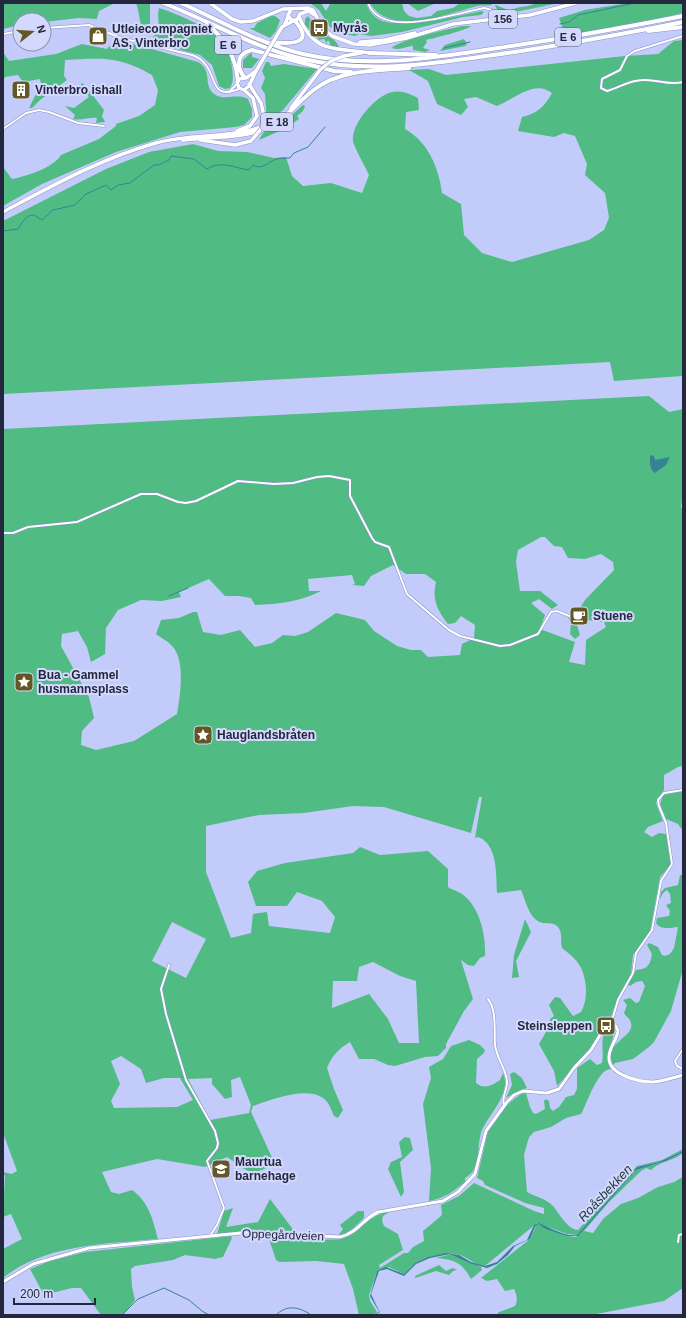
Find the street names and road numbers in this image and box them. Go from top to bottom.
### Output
road number: 156 [489,10,517,28]
road number: E 6 [555,28,581,46]
road number: E 6 [215,36,241,54]
road number: E 18 [261,113,293,131]
street label: Oppegårdveien [242,1227,324,1243]

